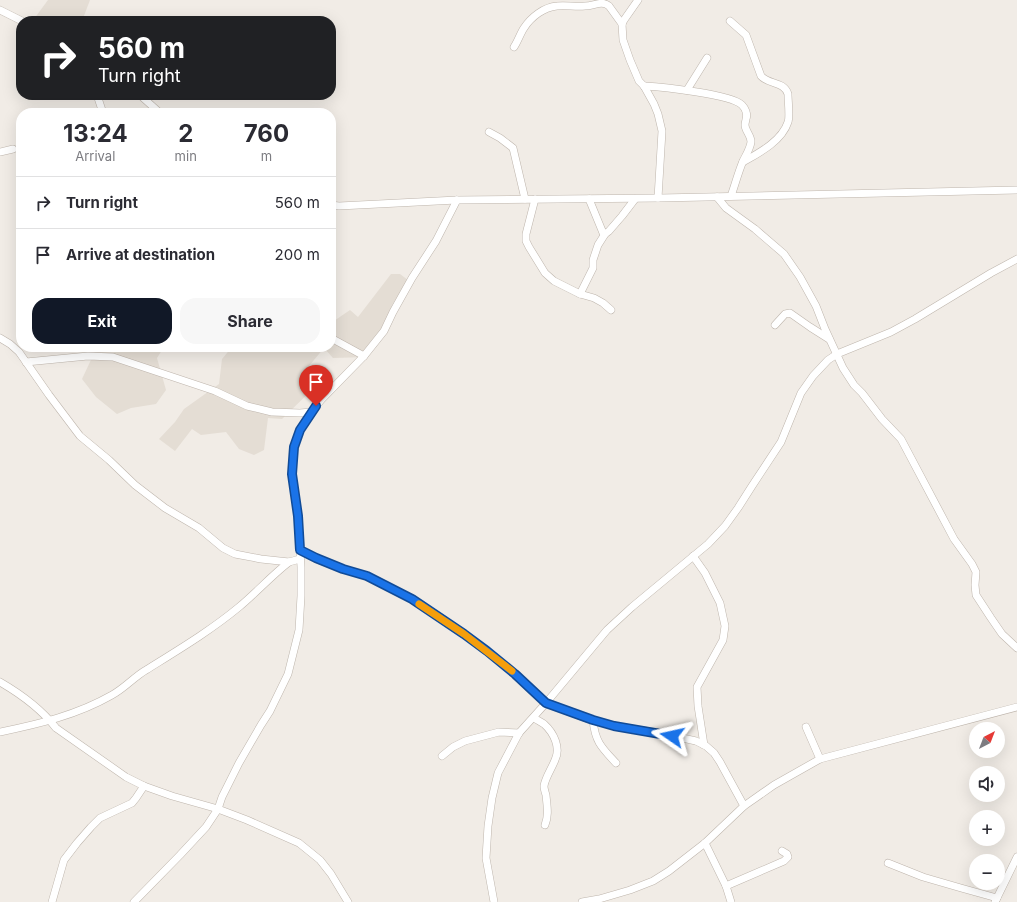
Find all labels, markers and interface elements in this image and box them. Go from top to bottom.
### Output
text: 560 m [98,31,185,65]
icon: right [32,32,84,84]
text: Turn right [98,65,181,86]
text: 13:24 [63,119,128,148]
text: 2 [178,119,193,148]
text: 760 [244,119,289,148]
text: Arrival [75,148,115,164]
text: min [175,148,197,164]
text: m [261,148,272,164]
icon: right [32,192,54,214]
text: Turn right [66,193,138,212]
text: 560 m [275,193,320,212]
icon: arrive [32,244,54,266]
text: Arrive at destination [66,245,215,264]
text: 200 m [275,245,320,264]
button: Exit [32,298,172,344]
button: Share [180,298,320,344]
pin [299,365,333,406]
icon: arrive [305,371,327,393]
position arrow [651,715,693,757]
north arrow [969,722,1005,758]
map controls [969,722,1005,890]
button: sound [969,766,1005,802]
button: + [969,810,1005,846]
button: − [969,854,1005,890]

